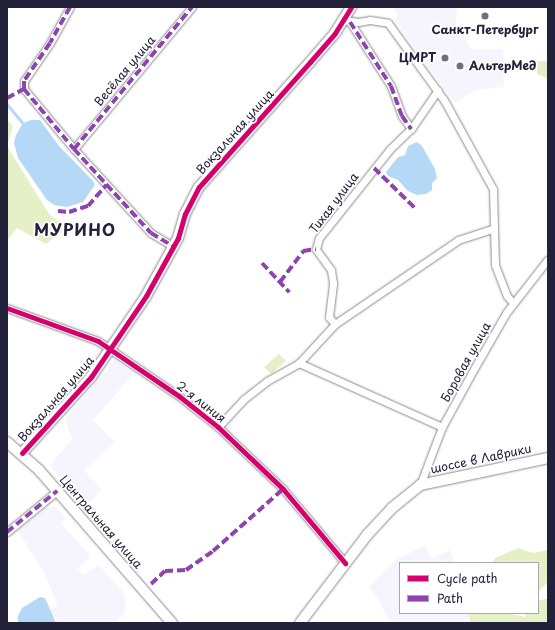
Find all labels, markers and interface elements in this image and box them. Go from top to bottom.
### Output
marker: Санкт-Петербург [480,11,490,21]
place label: Санкт-Петербург [432,23,538,37]
street label: Весёлая улица [91,33,159,109]
place label: ЦМРТ [399,51,436,65]
marker: ЦМРТ [439,52,451,64]
place label: АльтерМед [469,59,536,73]
marker: АльтерМед [454,60,466,72]
street label: Вокзальная улица [193,87,277,177]
street label: Тихая улица [306,170,362,236]
district label: МУРИНО [35,219,115,239]
street label: Боровая улица [438,319,494,405]
street label: Вокзальная улица [15,353,97,445]
street label: 2-я линия [173,378,229,426]
street label: шоссе в Лаврики [429,441,533,477]
street label: Центральная улица [57,473,145,571]
legend [399,562,539,614]
text: Cycle path [437,569,498,587]
text: Path [437,589,463,607]

